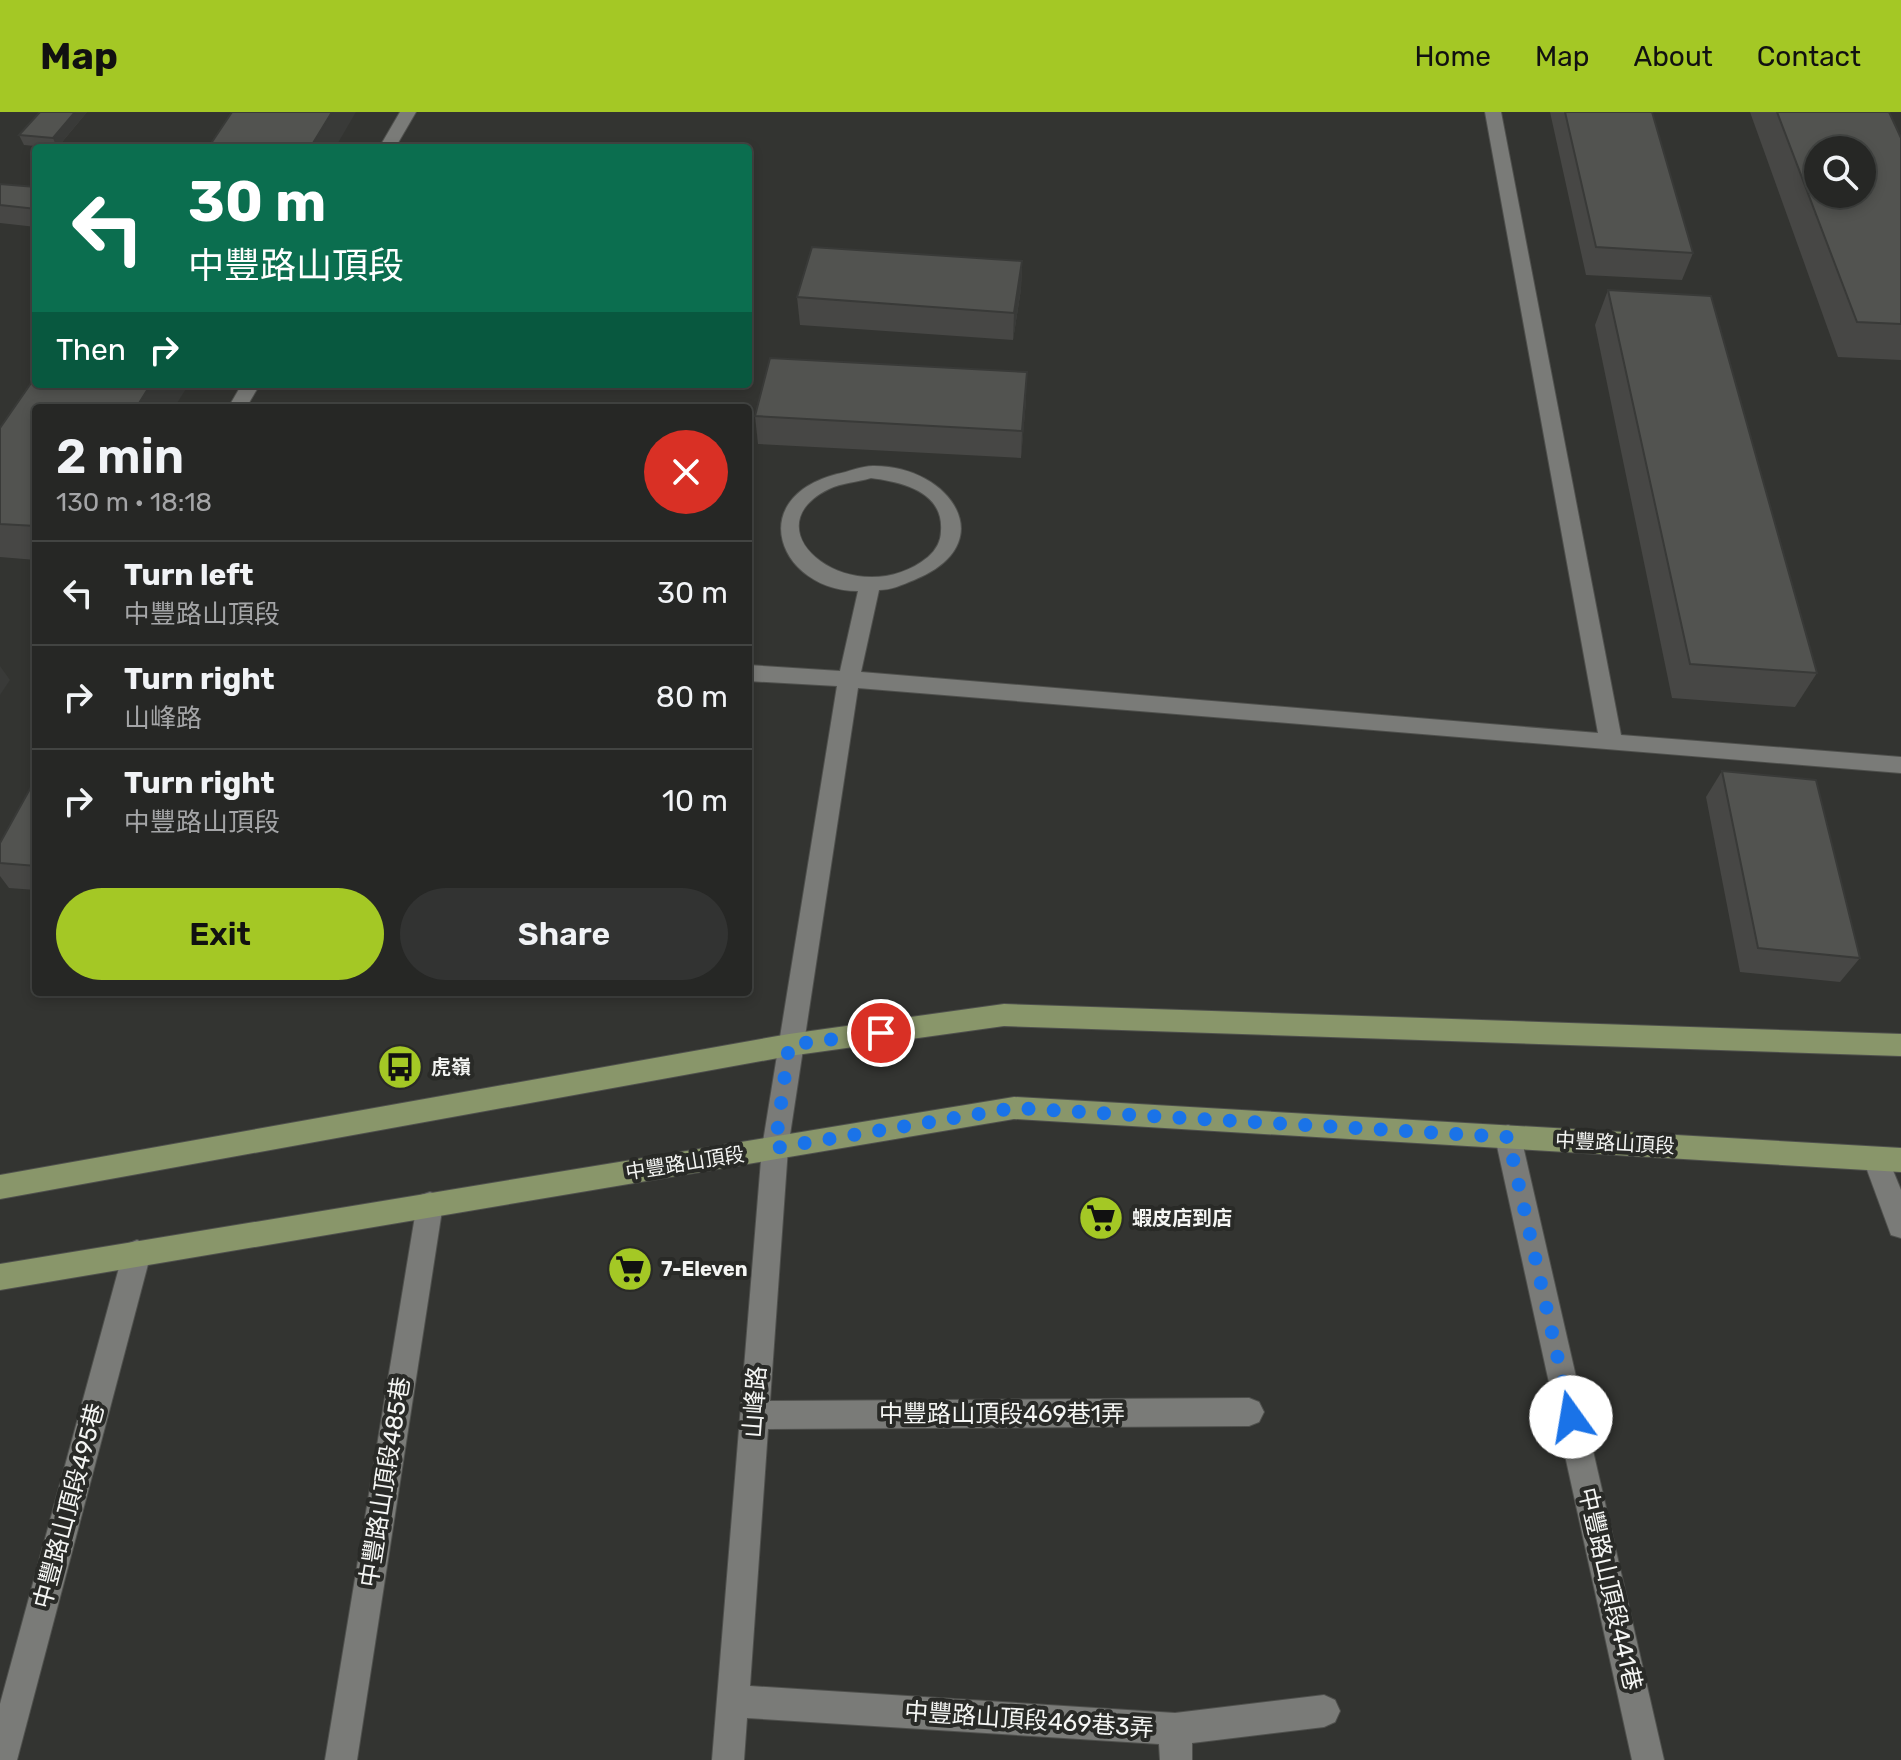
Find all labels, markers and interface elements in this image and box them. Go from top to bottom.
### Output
text: Map [40,33,118,79]
text: Home [1414,40,1491,73]
text: Map [1535,40,1589,73]
text: About [1633,40,1713,73]
text: Contact [1757,40,1861,73]
map controls [1804,136,1876,208]
button: search [1804,136,1876,208]
text: 30 m [188,169,326,235]
icon: left [56,176,160,280]
text: 中豐路山頂段 [188,244,404,287]
icon: right [142,328,186,372]
text: Then [56,332,126,368]
text: 2 min [56,428,184,485]
button: close [644,430,728,514]
text: 130 m · 18:18 [56,487,212,518]
text: Turn left [124,557,254,593]
icon: left [56,571,100,615]
text: 30 m [657,575,728,611]
text: 中豐路山頂段 [124,599,280,630]
text: Turn right [124,661,275,697]
icon: right [56,675,100,719]
text: 80 m [656,679,728,715]
text: 山峰路 [124,703,202,734]
text: Turn right [124,765,275,801]
icon: right [56,779,100,823]
text: 10 m [662,783,728,819]
text: 中豐路山頂段 [124,807,280,838]
button: Exit [56,888,384,980]
button: Share [400,888,728,980]
pin [847,999,915,1067]
icon: arrive [859,1011,903,1055]
bus stop icon: 虎嶺 [376,1043,424,1091]
place label: 虎嶺 [431,1055,471,1079]
street label: 中豐路山頂段 [1554,1128,1676,1158]
street label: 中豐路山頂段 [624,1142,746,1184]
supermarket icon: 蝦皮店到店 [1077,1194,1125,1242]
place label: 蝦皮店到店 [1132,1206,1232,1230]
supermarket icon: 7-Eleven [606,1245,654,1293]
place label: 7-Eleven [661,1257,748,1281]
street label: 山峰路 [739,1365,771,1439]
street label: 中豐路山頂段485巷 [355,1375,415,1589]
position arrow [1529,1375,1613,1459]
street label: 中豐路山頂段495巷 [28,1400,110,1612]
street label: 中豐路山頂段469巷1弄 [879,1400,1125,1428]
street label: 中豐路山頂段441巷 [1573,1485,1647,1693]
street label: 中豐路山頂段469巷3弄 [903,1697,1155,1743]

